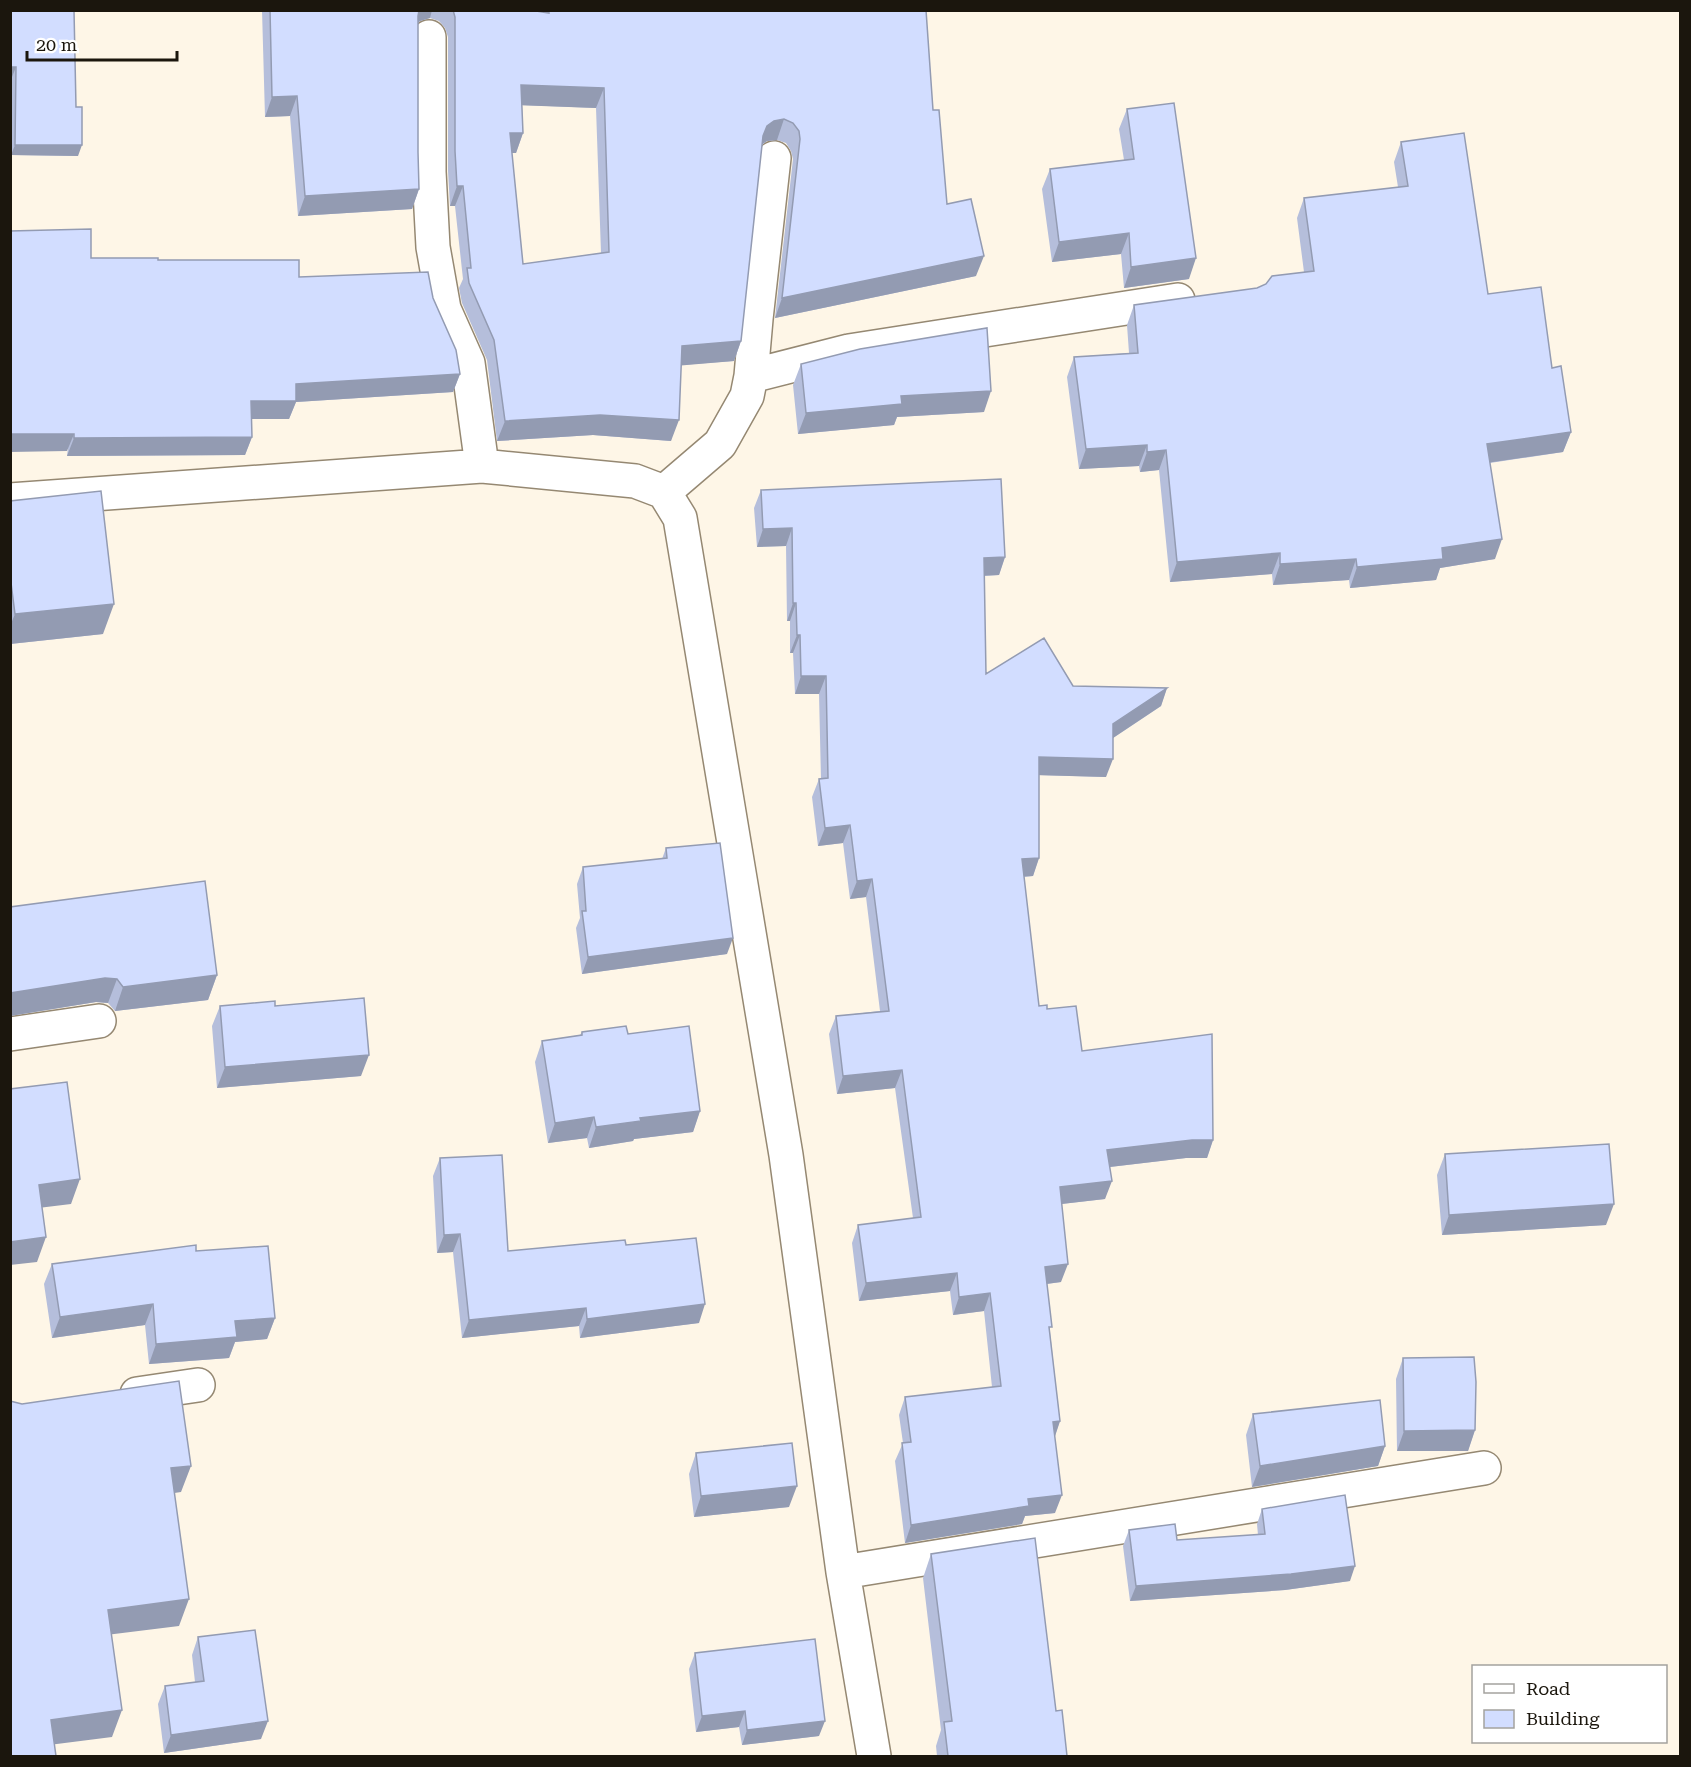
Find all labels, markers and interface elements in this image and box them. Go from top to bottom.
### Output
scale bar [27,24,177,62]
text: 20 m [36,34,77,55]
legend [1472,1665,1667,1743]
text: Road [1526,1678,1571,1699]
text: Building [1526,1708,1600,1729]

